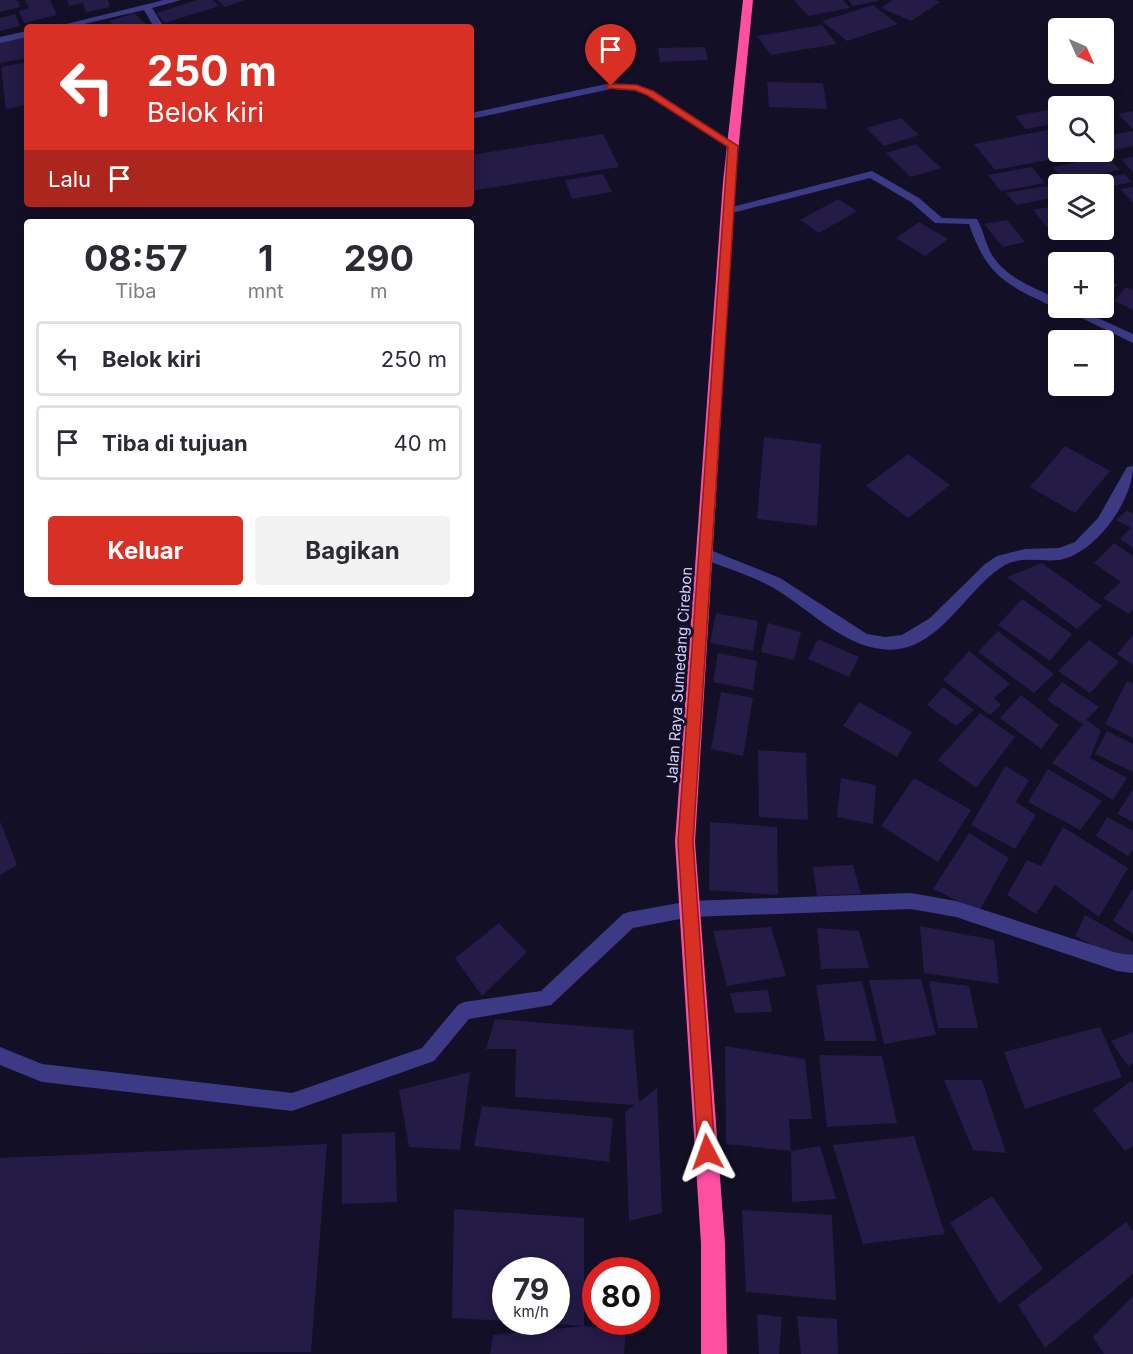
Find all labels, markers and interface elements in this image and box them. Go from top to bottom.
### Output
north arrow [1048,18,1114,84]
map controls [1048,18,1114,396]
pin [585,24,636,86]
icon: arrive [594,33,627,66]
text: 250 m [147,45,277,96]
icon: left [48,48,126,126]
text: Belok kiri [147,96,264,129]
button: search [1048,96,1114,162]
icon: arrive [103,162,136,195]
text: Lalu [48,166,91,192]
button: layers [1048,174,1114,240]
text: 08:57 [84,236,188,280]
text: 1 [258,236,273,280]
text: 290 [344,236,414,280]
button: + [1048,252,1114,318]
text: Tiba [115,279,157,303]
text: mnt [248,279,284,303]
text: m [370,279,388,303]
button: − [1048,330,1114,396]
icon: left [51,342,84,375]
text: Belok kiri [102,346,201,372]
text: 250 m [381,346,447,372]
icon: arrive [51,426,84,459]
text: Tiba di tujuan [102,430,248,456]
text: 40 m [393,430,447,456]
button: Keluar [48,516,243,585]
button: Bagikan [255,516,450,585]
street label: Jalan Raya Sumedang Cirebon [662,566,696,784]
position arrow [675,1120,739,1184]
speed limit sign: 80 [582,1257,660,1335]
text: 79 [513,1271,549,1307]
text: km/h [513,1302,549,1321]

